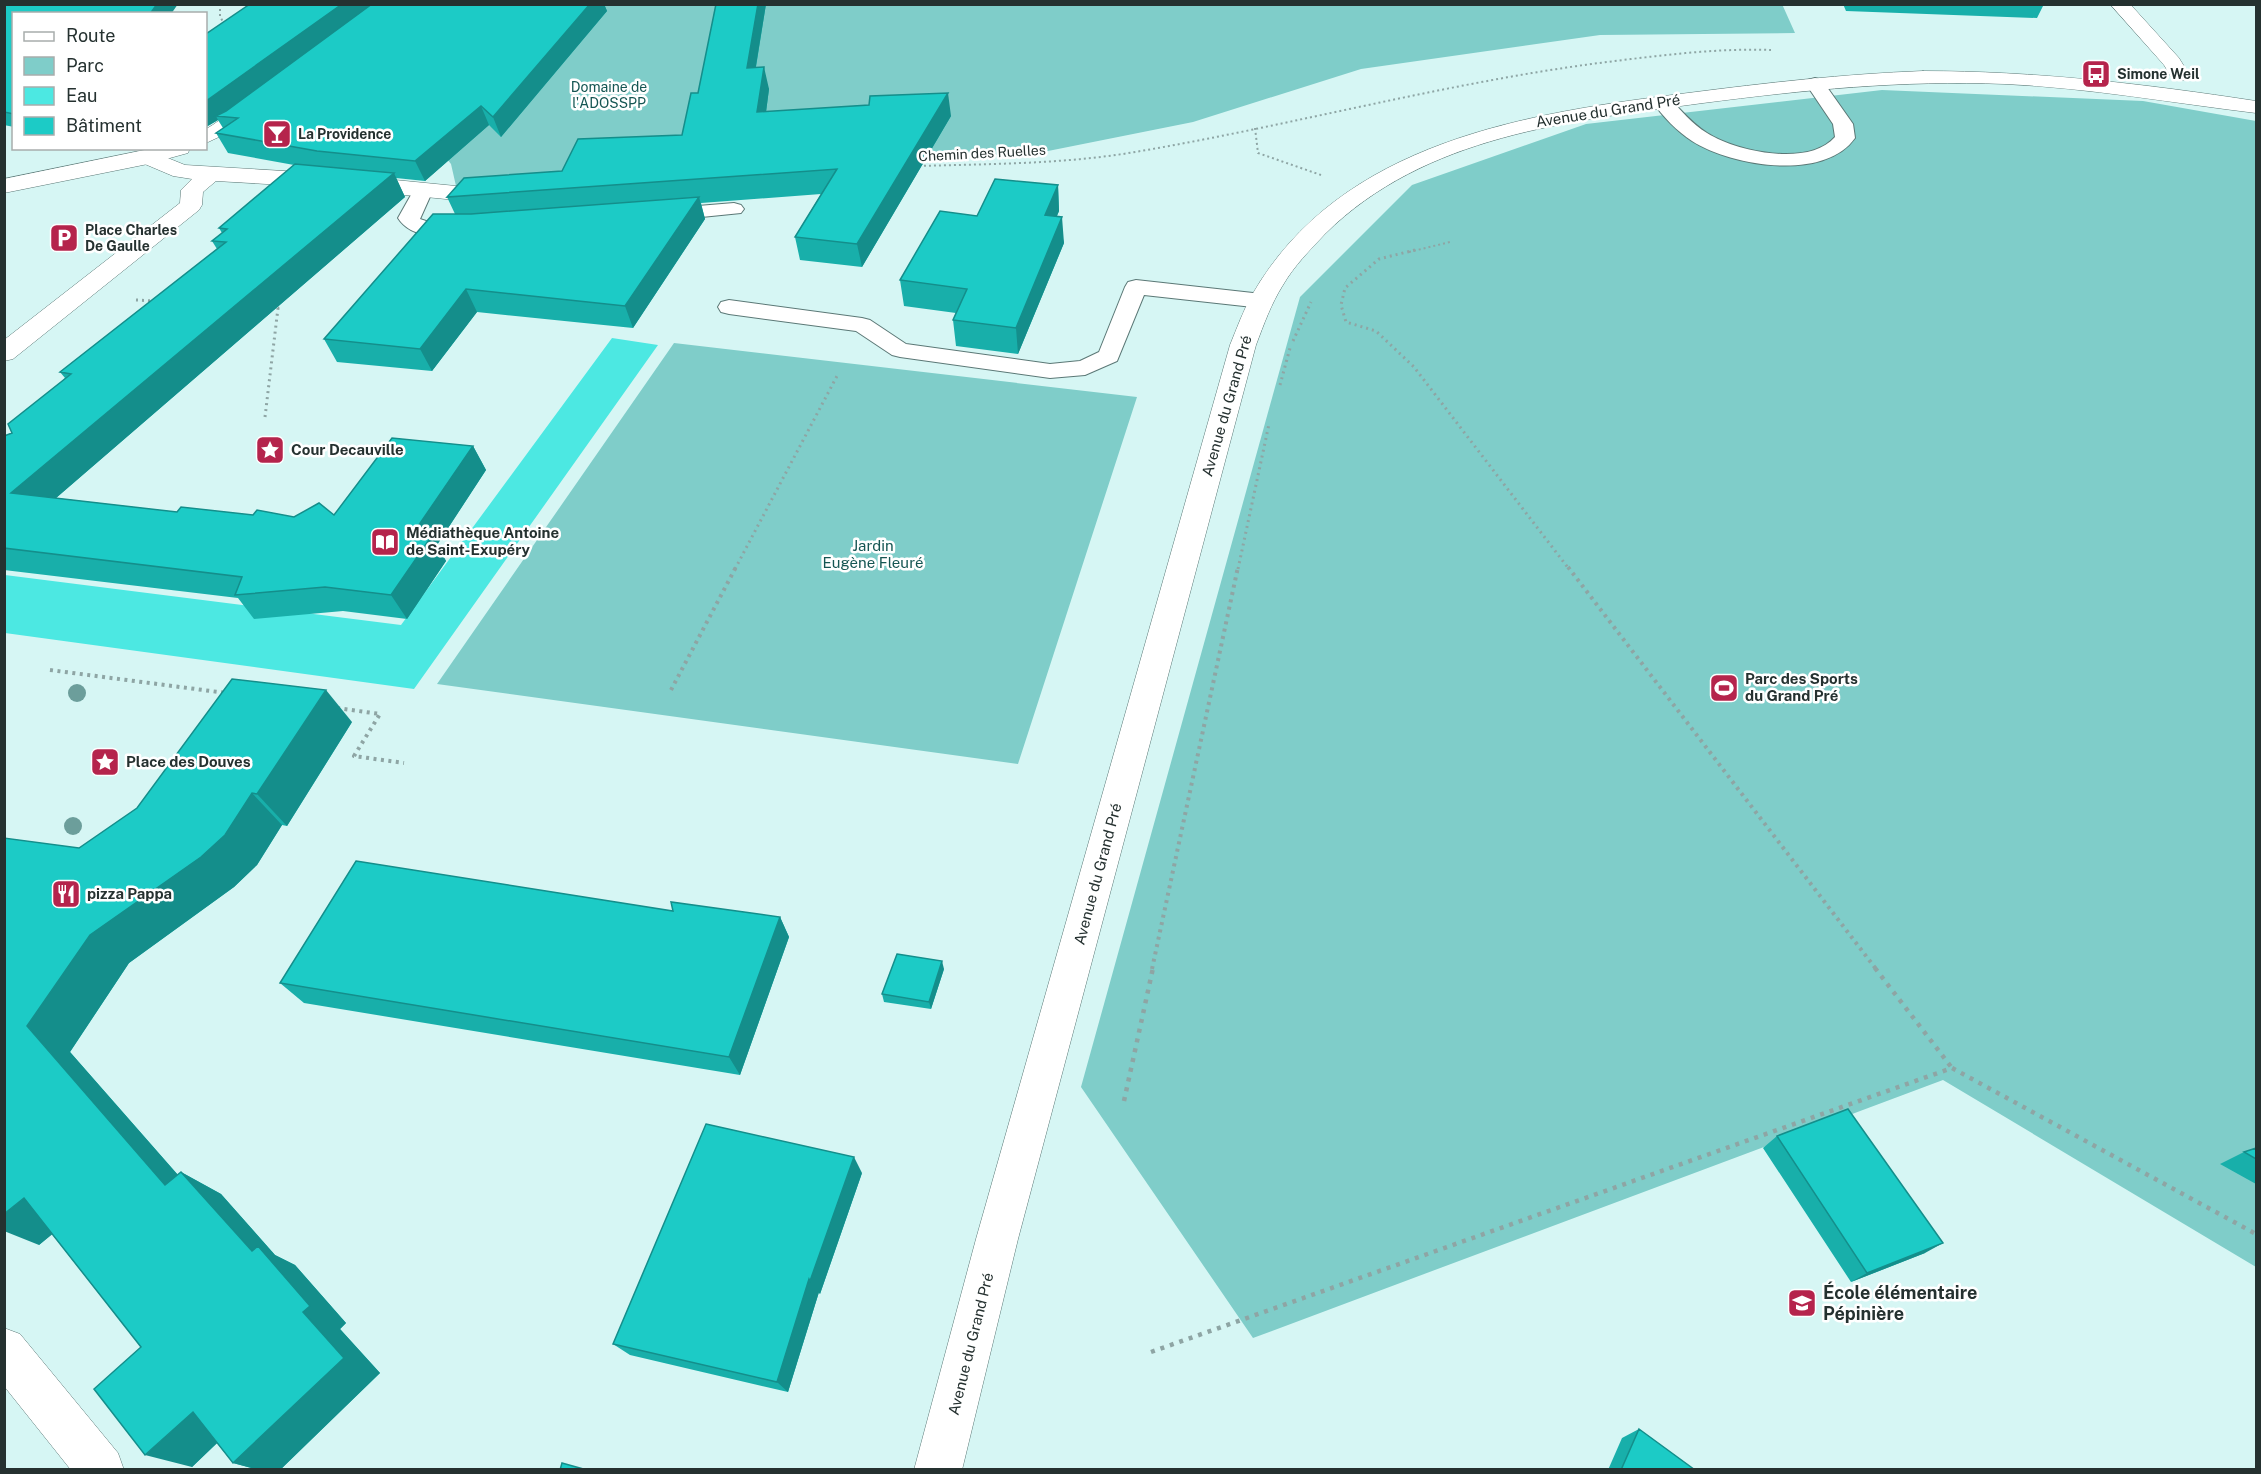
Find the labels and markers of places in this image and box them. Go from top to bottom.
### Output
bus stop icon: Simone Weil [2080,58,2112,90]
place label: Simone Weil [2117,66,2200,82]
bar icon: La Providence [261,118,293,150]
place label: La Providence [298,126,391,142]
parking icon: Place Charles De Gaulle [48,222,80,254]
place label: Place Charles De Gaulle [85,222,177,254]
place icon: Cour Decauville [254,434,286,466]
place label: Cour Decauville [291,441,404,458]
place label: Médiathèque Antoine de Saint-Exupéry [406,524,559,558]
library icon: Médiathèque Antoine de Saint-Exupéry [369,526,401,558]
place label: Parc des Sports du Grand Pré [1745,670,1858,704]
sports icon: Parc des Sports du Grand Pré [1708,672,1740,704]
place icon: Place des Douves [89,746,121,778]
place label: Place des Douves [126,753,251,770]
restaurant icon: pizza Pappa [50,878,82,910]
place label: pizza Pappa [87,885,172,902]
place label: École élémentaire Pépinière [1823,1281,1977,1324]
school or university icon: École élémentaire Pépinière [1786,1287,1818,1319]

